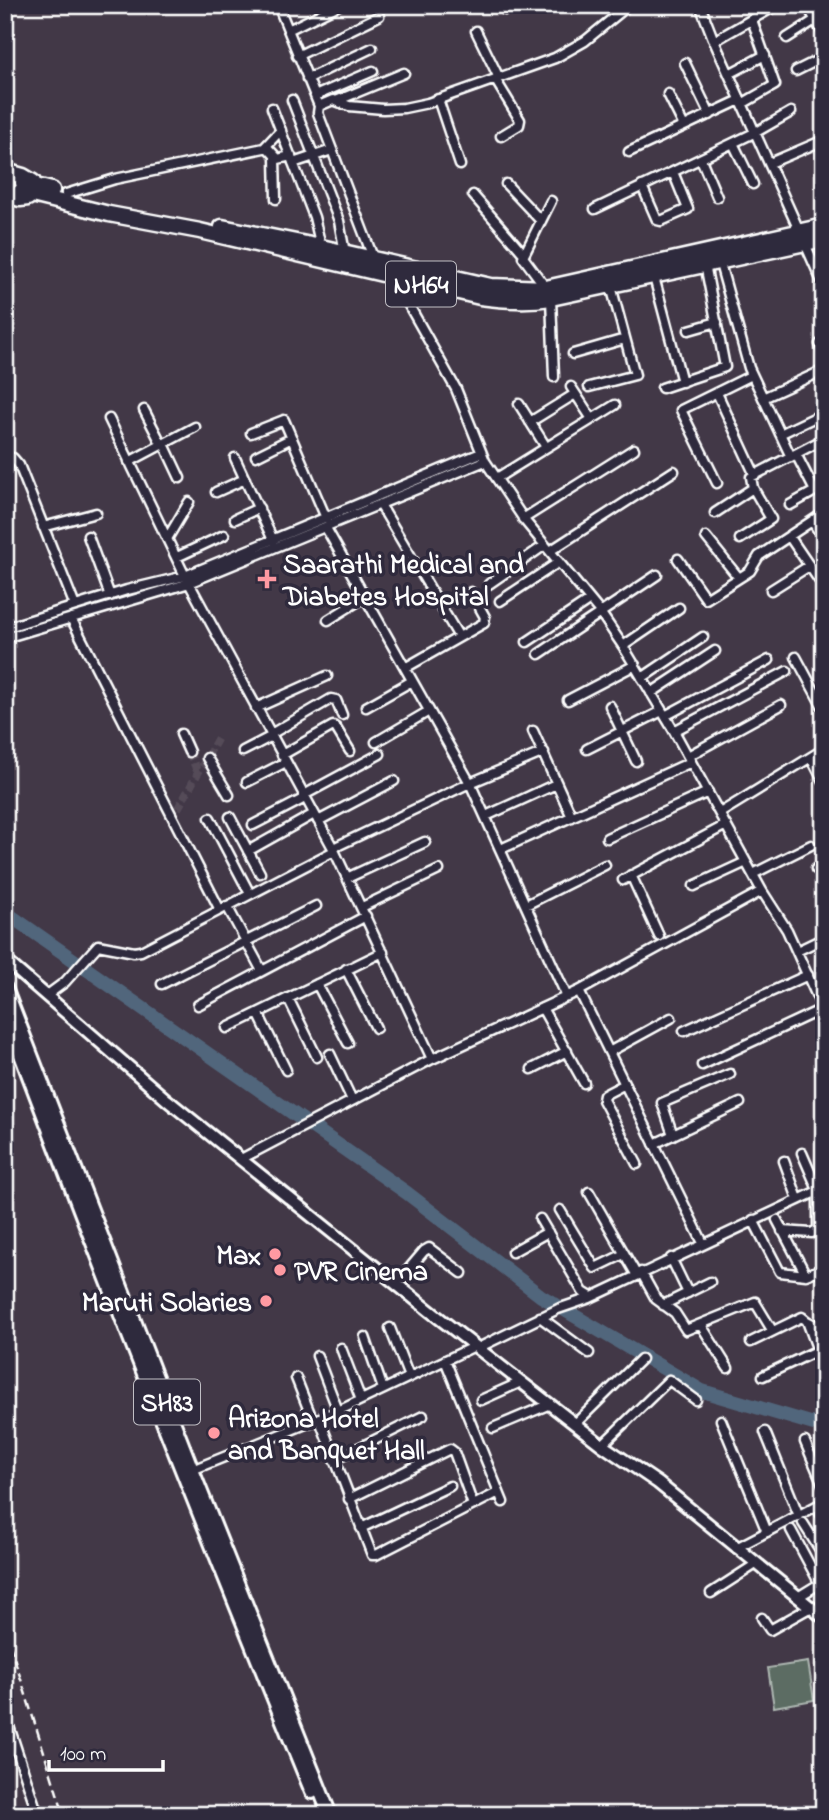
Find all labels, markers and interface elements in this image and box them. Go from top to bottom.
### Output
road number: NH64 [386,262,456,306]
place label: Saarathi Medical and Diabetes Hospital [281,546,524,619]
marker: Saarathi Medical and Diabetes Hospital [257,569,277,589]
place label: Max [216,1237,261,1278]
marker: Max [267,1246,283,1262]
place label: PVR Cinema [294,1253,428,1294]
marker: PVR Cinema [272,1262,288,1278]
place label: Maruti Solaries [82,1284,252,1325]
marker: Maruti Solaries [258,1293,274,1309]
road number: SH83 [134,1380,200,1424]
place label: Arizona Hotel and Banquet Hall [228,1400,425,1473]
marker: Arizona Hotel and Banquet Hall [206,1425,222,1441]
scale bar [49,1729,163,1773]
text: 100 m [60,1740,106,1770]

